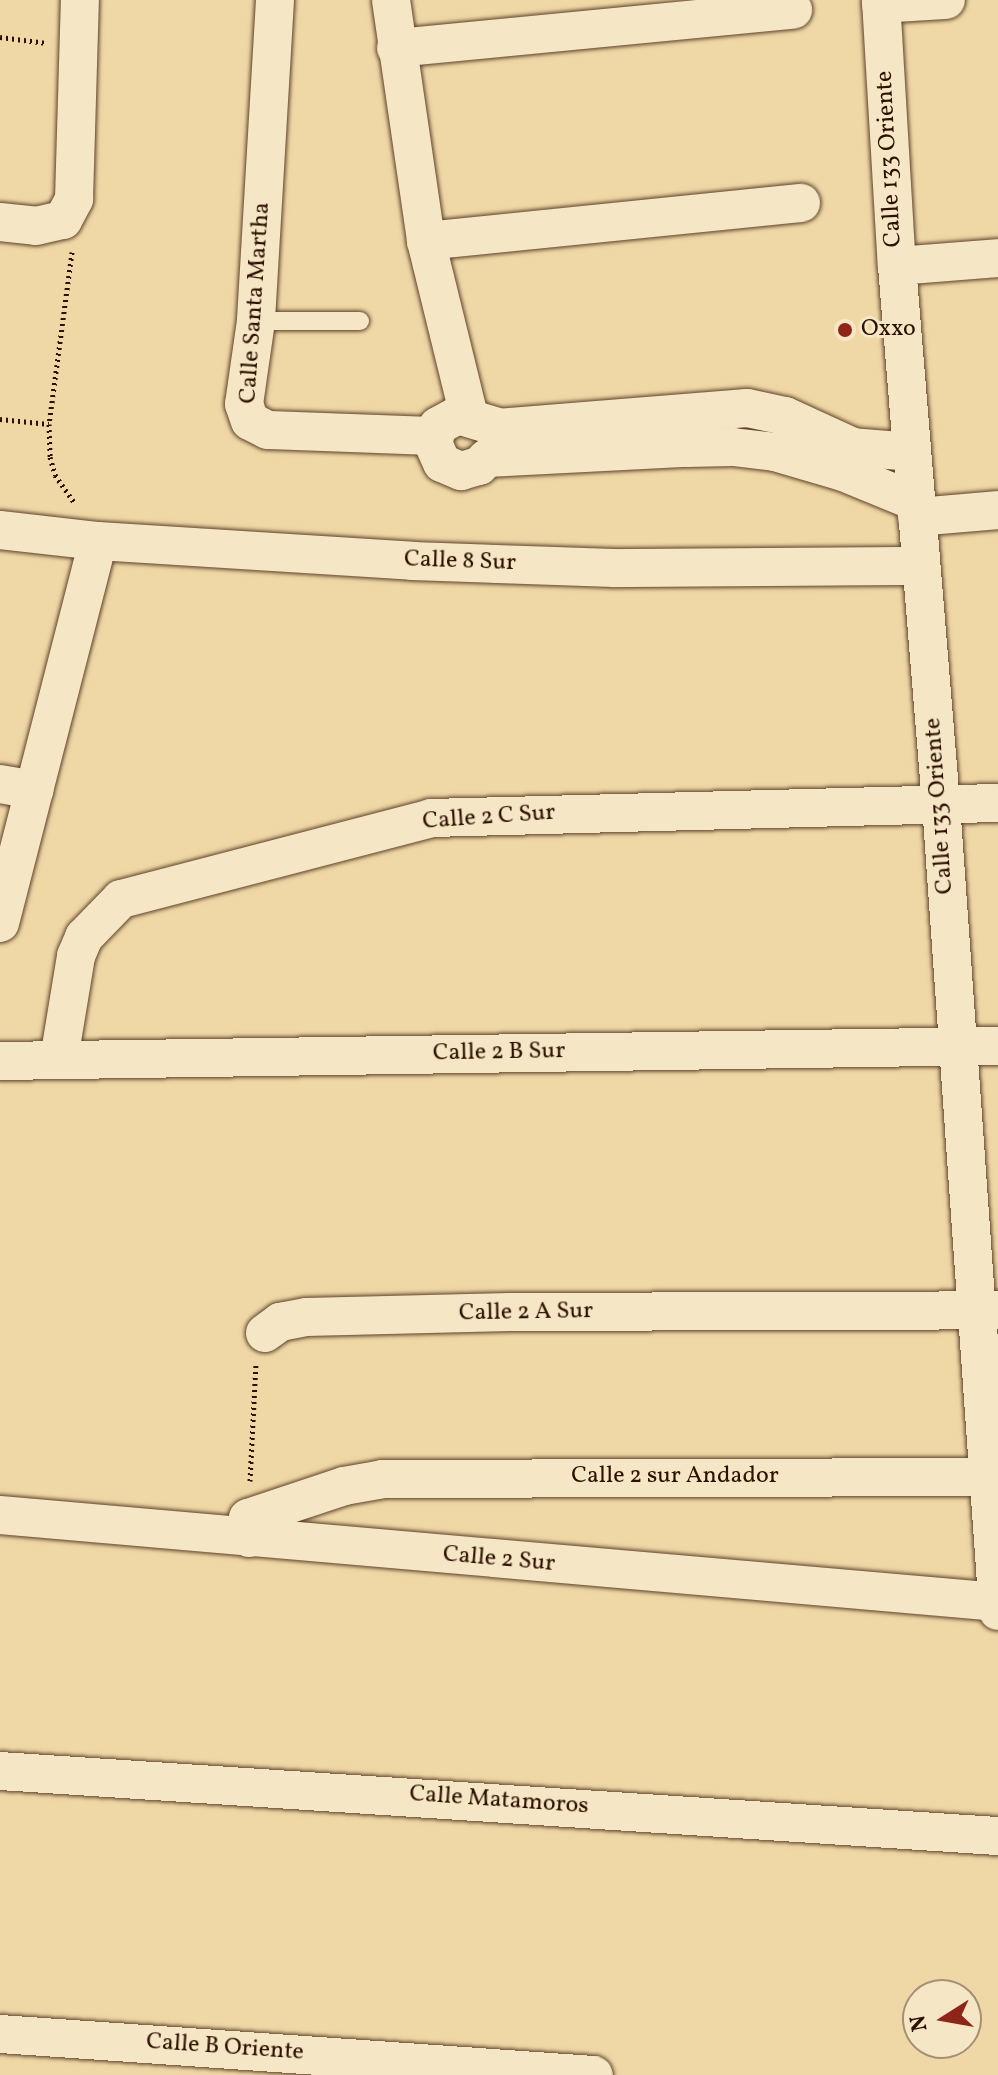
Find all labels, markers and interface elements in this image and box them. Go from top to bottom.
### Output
street label: Calle 133 Oriente [871,70,909,248]
street label: Calle Santa Martha [235,201,277,405]
place label: Oxxo [861,316,916,344]
marker: Oxxo [836,321,854,339]
street label: Calle 8 Sur [404,546,516,578]
street label: Calle 133 Oriente [919,717,961,895]
street label: Calle 2 C Sur [422,799,556,837]
street label: Calle 2 B Sur [433,1037,565,1069]
street label: Calle 2 A Sur [459,1297,593,1329]
street label: Calle 2 sur Andador [571,1463,779,1491]
street label: Calle 2 Sur [442,1541,556,1579]
street label: Calle Matamoros [408,1780,590,1822]
north arrow [902,1979,982,2059]
text: N [903,2012,937,2034]
street label: Calle B Oriente [145,2028,305,2068]

